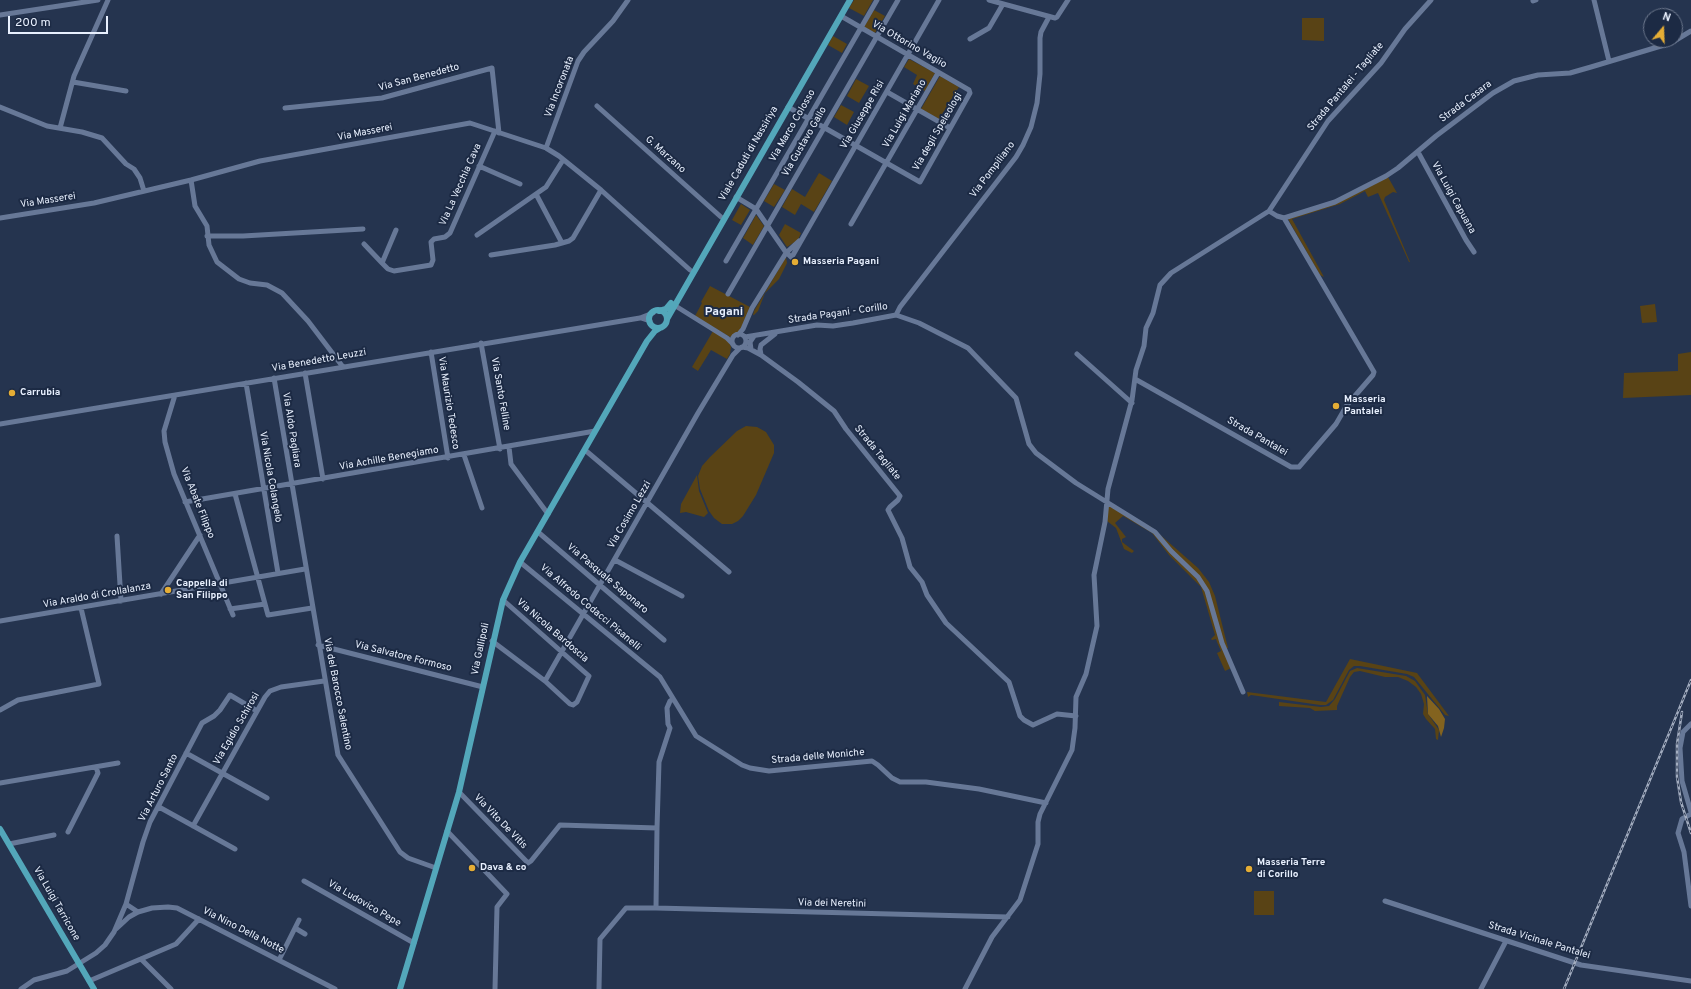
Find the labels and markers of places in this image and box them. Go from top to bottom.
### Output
place label: Masseria Pagani [803,256,879,268]
marker: Masseria Pagani [790,257,800,267]
place label: Carrubia [20,387,60,399]
marker: Carrubia [7,388,17,398]
place label: Masseria Pantalei [1344,394,1386,418]
marker: Masseria Pantalei [1331,401,1341,411]
place label: Cappella di San Filippo [176,578,228,602]
marker: Cappella di San Filippo [163,585,173,595]
place label: Masseria Terre di Corillo [1257,857,1325,880]
place label: Dava & co [480,862,526,874]
marker: Dava & co [467,863,477,873]
marker: Masseria Terre di Corillo [1244,864,1254,874]

